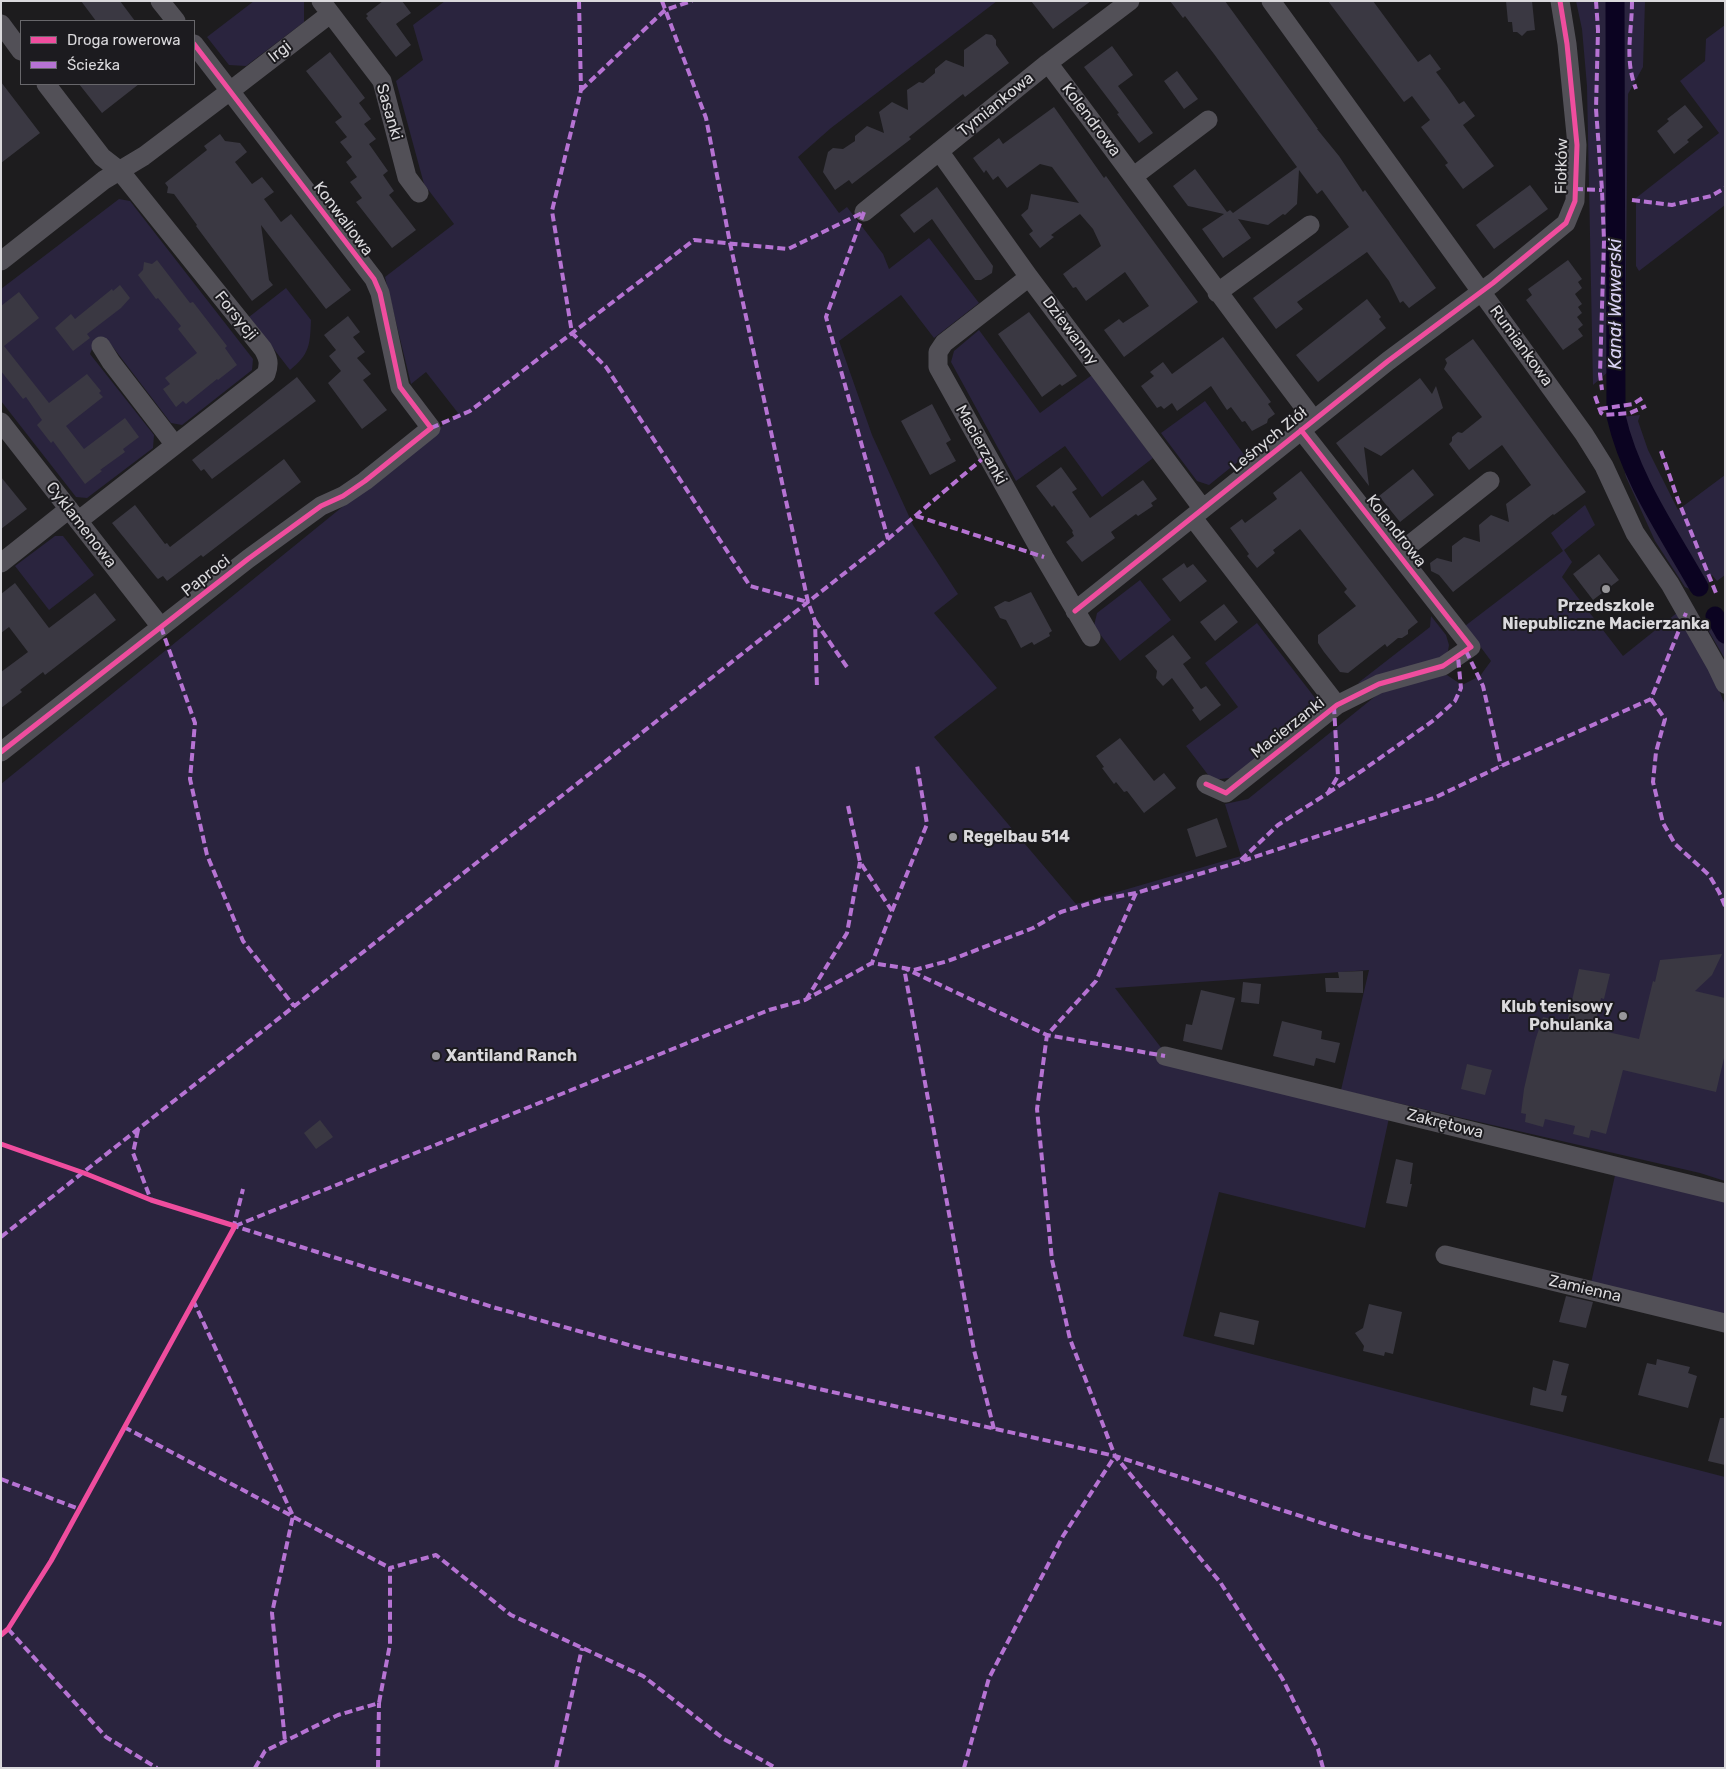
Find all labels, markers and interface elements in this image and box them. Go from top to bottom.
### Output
legend [20,20,195,85]
text: Droga rowerowa [67,31,181,49]
street label: Irgi [265,37,295,67]
text: Ścieżka [67,56,120,74]
street label: Tymiankowa [954,69,1038,141]
street label: Kolendrowa [1057,80,1125,160]
street label: Sasanki [372,82,406,142]
street label: Fiołków [1552,138,1572,194]
street label: Konwaliowa [309,178,377,260]
water label: Kanał Wawerski [1605,239,1627,369]
street label: Forsycji [210,288,262,344]
street label: Dziewanny [1038,293,1102,369]
street label: Rumiankowa [1485,302,1557,390]
street label: Macierzanki [951,402,1011,488]
street label: Leśnych Ziół [1227,403,1311,477]
street label: Cyklamenowa [42,478,120,572]
street label: Kolendrowa [1362,491,1430,571]
street label: Paproci [178,551,234,601]
marker: Przedszkole Niepubliczne Macierzanka [1600,583,1612,595]
place label: Przedszkole Niepubliczne Macierzanka [1502,596,1710,634]
street label: Macierzanki [1247,693,1329,763]
place label: Regelbau 514 [963,827,1070,847]
marker: Regelbau 514 [947,831,959,843]
place label: Klub tenisowy Pohulanka [1501,997,1613,1035]
marker: Klub tenisowy Pohulanka [1617,1010,1629,1022]
place label: Xantiland Ranch [446,1046,577,1066]
marker: Xantiland Ranch [430,1050,442,1062]
street label: Zakrętowa [1405,1105,1485,1143]
street label: Zamienna [1547,1271,1623,1307]

